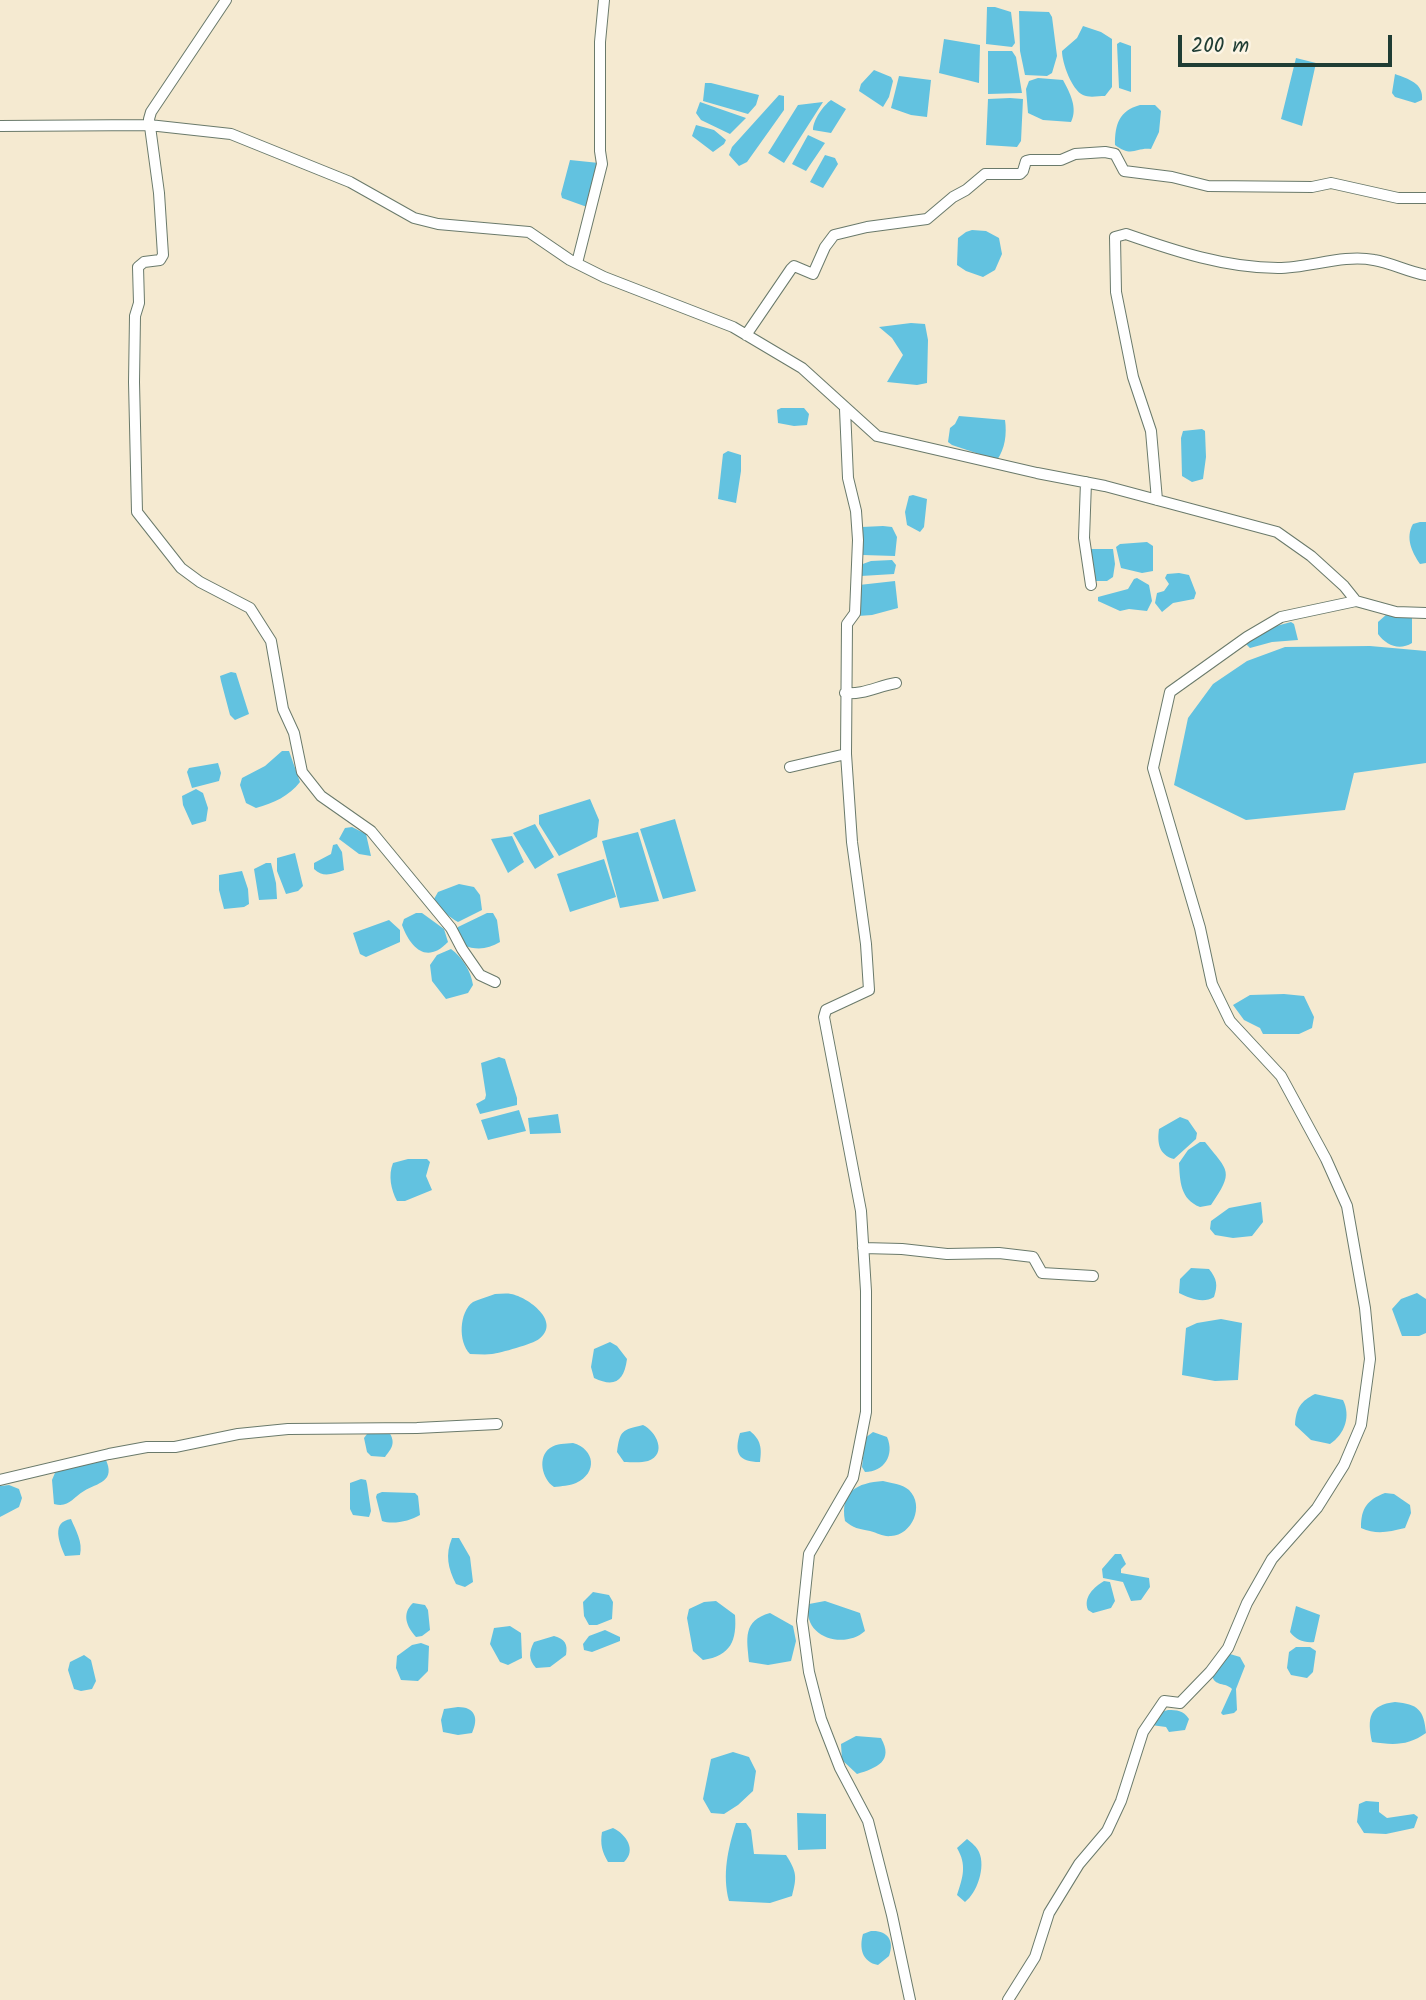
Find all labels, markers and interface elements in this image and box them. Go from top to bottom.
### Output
scale bar [1181,21,1394,65]
text: 200 m [1191,30,1249,63]

